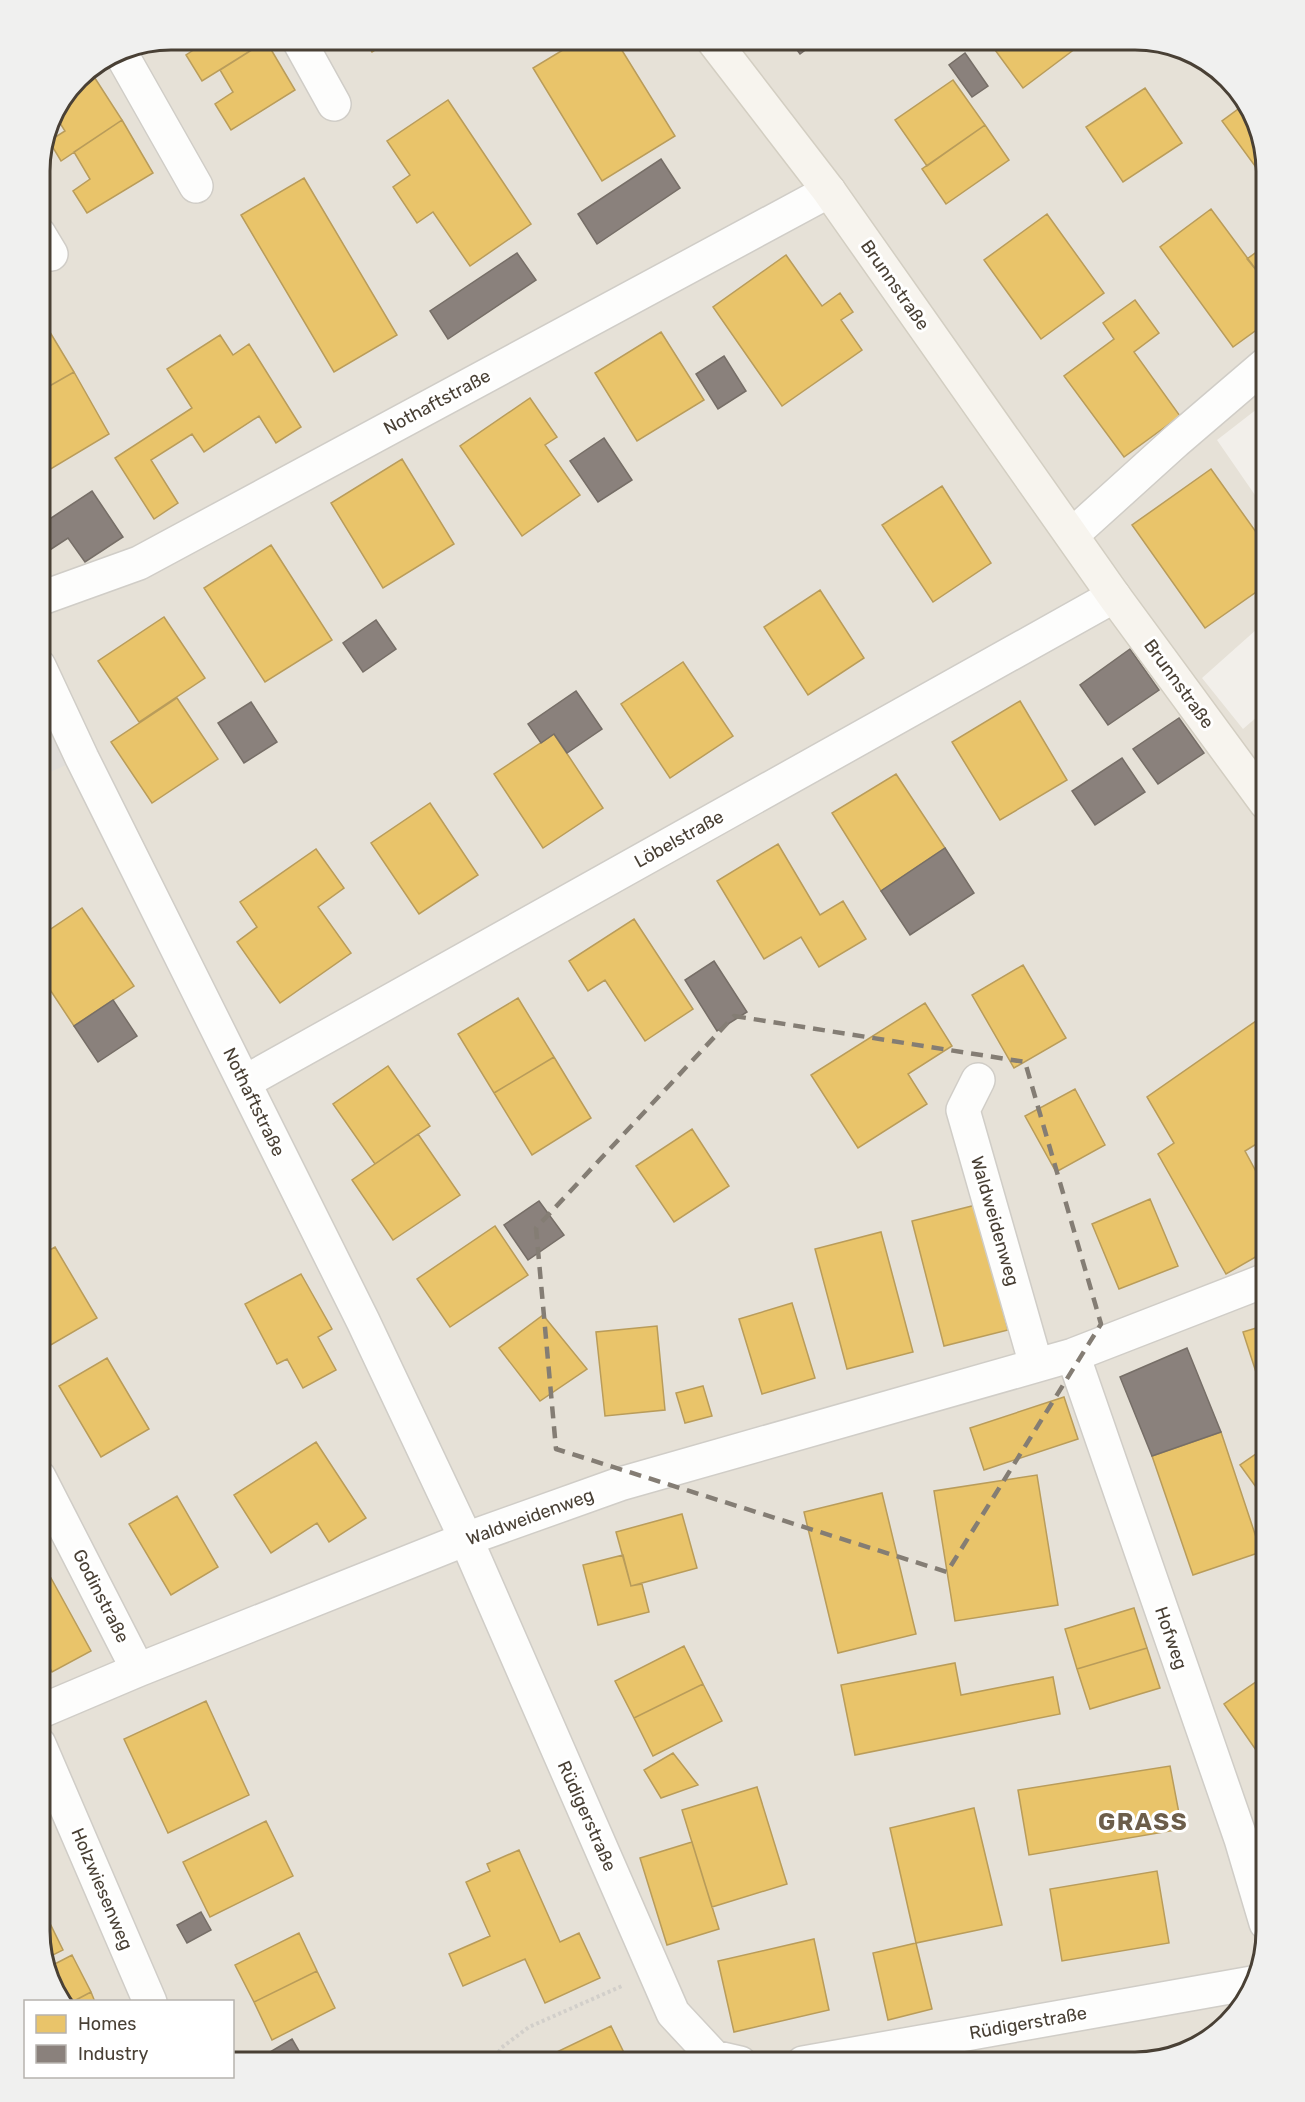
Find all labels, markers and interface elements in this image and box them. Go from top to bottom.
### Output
street label: Brunnstraße [856,236,934,334]
street label: Nothaftstraße [380,365,494,439]
street label: Brunnstraße [1139,635,1219,733]
street label: Löbelstraße [630,805,728,873]
street label: Nothaftstraße [218,1044,290,1160]
street label: Waldweidenweg [966,1153,1024,1289]
street label: Waldweidenweg [463,1484,597,1550]
street label: Godinstraße [68,1546,134,1646]
street label: Hofweg [1150,1604,1192,1672]
street label: Rüdigerstraße [553,1757,621,1875]
district label: GRASS [1098,1808,1188,1836]
street label: Holzwiesenweg [66,1825,138,1953]
legend [24,2000,234,2078]
street label: Rüdigerstraße [968,2002,1088,2044]
text: Homes [78,2013,136,2035]
text: Industry [78,2043,148,2065]

